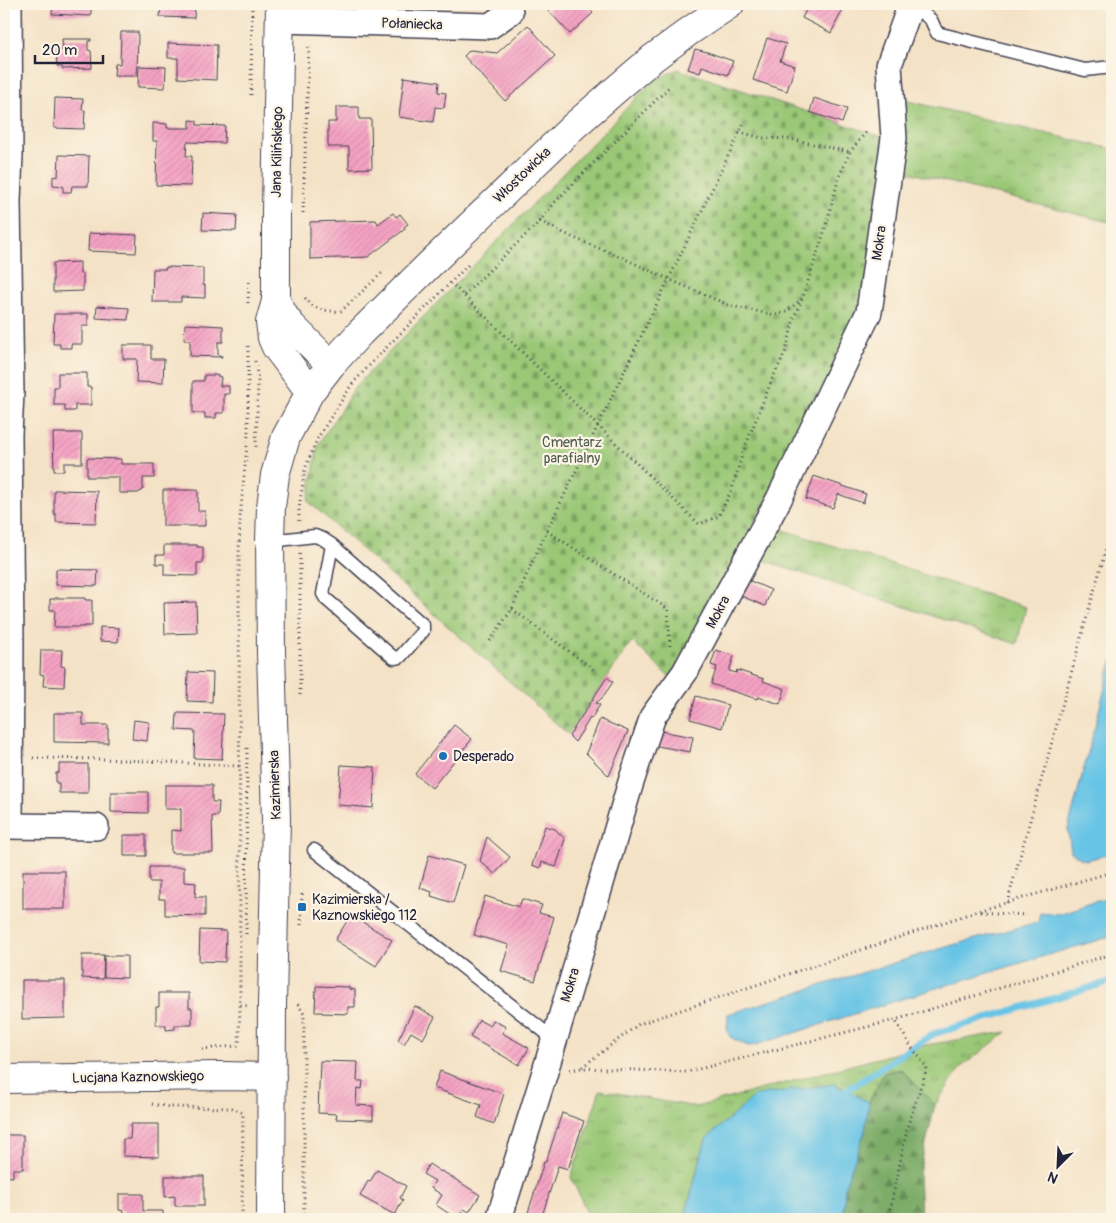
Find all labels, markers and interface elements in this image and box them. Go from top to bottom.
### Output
street label: Połaniecka [381,14,443,34]
scale bar [35,32,102,64]
text: 20 m [42,41,77,60]
street label: Jana Kilińskiego [268,106,286,198]
street label: Włostowicka [490,143,554,207]
street label: Mokra [868,225,890,261]
park label: Cmentarz parafialny [542,434,602,467]
street label: Mokra [702,593,734,631]
place label: Desperado [453,748,515,765]
street label: Kazimierska [265,750,285,820]
marker: Desperado [437,750,449,762]
place label: Kazimierska / Kaznowskiego 112 [312,891,417,924]
marker: Kazimierska / Kaznowskiego 112 [296,901,308,913]
street label: Mokra [557,966,583,1004]
street label: Lucjana Kaznowskiego [72,1067,205,1087]
north arrow [1034,1140,1084,1190]
text: N [1045,1168,1061,1187]

